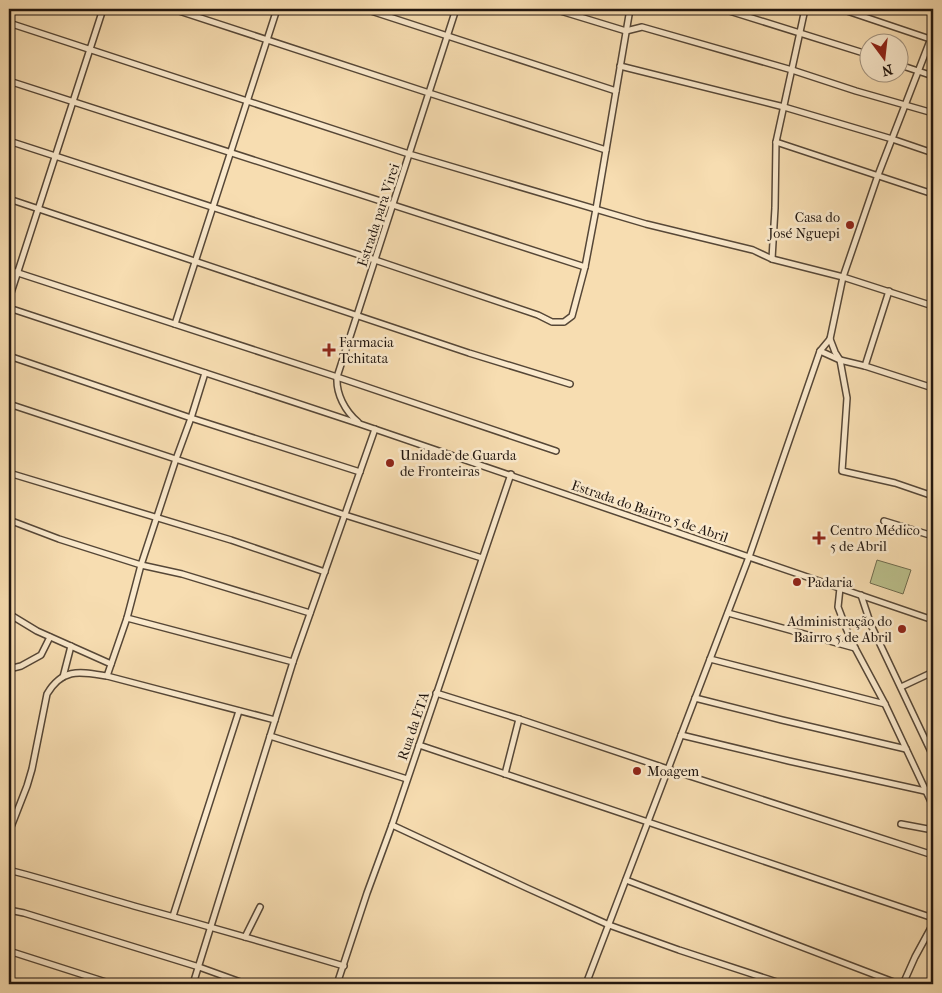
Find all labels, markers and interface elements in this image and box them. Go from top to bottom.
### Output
north arrow [860,32,910,82]
text: N [880,60,895,80]
street label: Estrada para Virei [354,161,403,269]
place label: Casa do José Nguepi [767,209,840,242]
marker: Casa do José Nguepi [844,219,856,231]
place label: Farmacia Tchitata [339,334,394,367]
marker: Farmacia Tchitata [323,344,335,356]
place label: Unidade de Guarda de Fronteiras [400,447,517,480]
marker: Unidade de Guarda de Fronteiras [384,457,396,469]
street label: Estrada do Bairro 5 de Abril [569,477,730,546]
place label: Centro Médico 5 de Abril [830,522,920,555]
marker: Centro Médico 5 de Abril [812,531,826,545]
place label: Padaria [807,574,853,591]
marker: Padaria [791,576,803,588]
place label: Administração do Bairro 5 de Abril [786,613,892,646]
marker: Administração do Bairro 5 de Abril [896,623,908,635]
street label: Rua da ETA [394,689,433,763]
place label: Moagem [647,763,700,780]
marker: Moagem [631,765,643,777]

